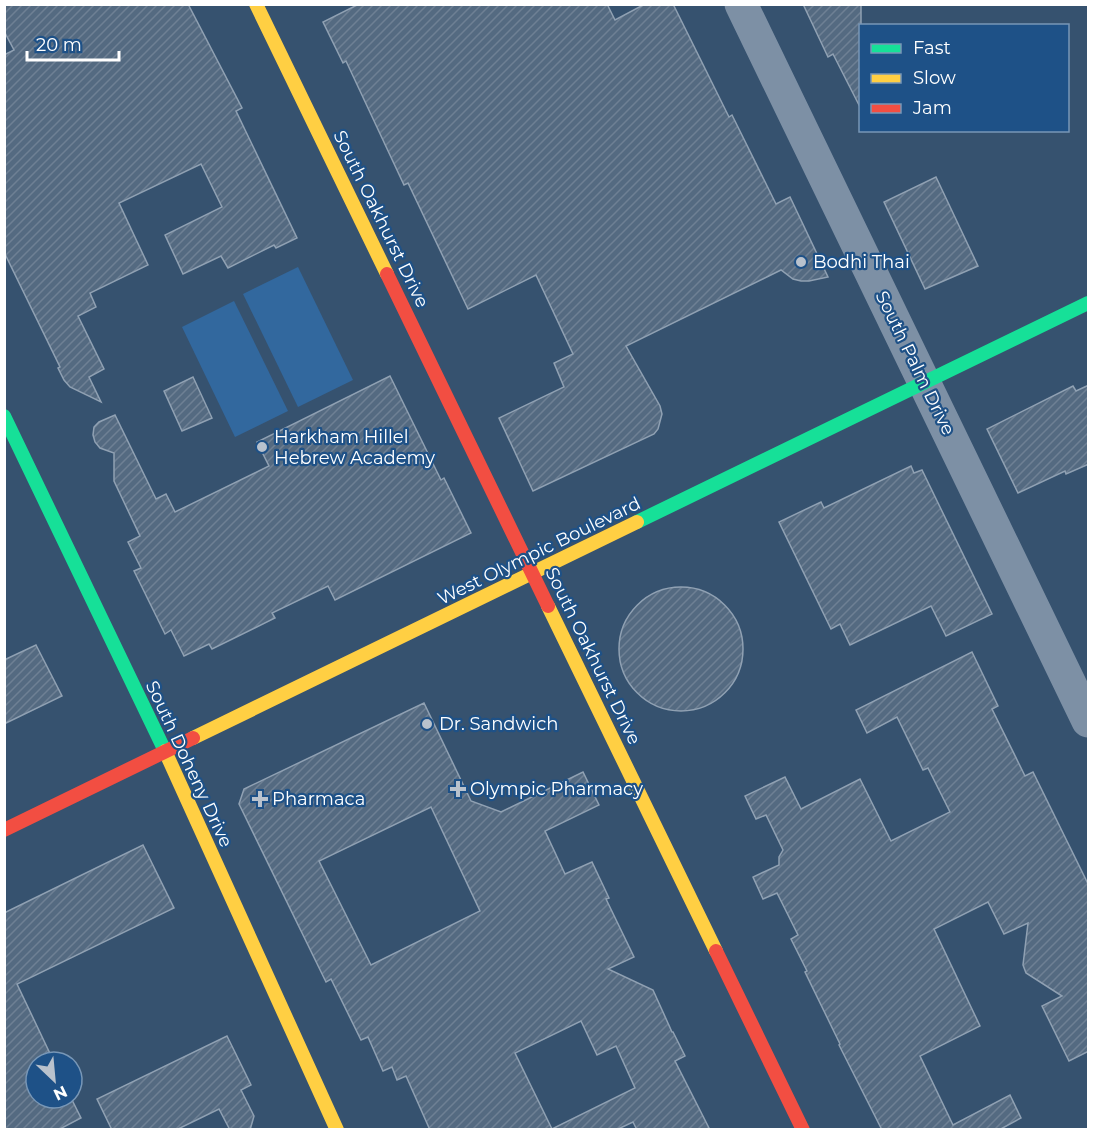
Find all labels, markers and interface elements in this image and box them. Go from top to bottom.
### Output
scale bar [27,24,118,62]
legend [859,24,1069,132]
text: 20 m [36,34,82,56]
text: Fast [913,37,951,59]
text: Slow [913,67,956,89]
text: Jam [912,97,952,119]
street label: South Oakhurst Drive [328,127,434,311]
place label: Bodhi Thai [813,251,910,273]
marker: Bodhi Thai [794,255,808,269]
street label: South Palm Drive [871,287,960,439]
place label: Harkham Hillel Hebrew Academy [274,426,435,469]
marker: Harkham Hillel Hebrew Academy [255,440,269,454]
street label: West Olympic Boulevard [434,492,644,610]
street label: South Oakhurst Drive [540,564,646,748]
street label: South Doheny Drive [141,677,237,851]
place label: Dr. Sandwich [439,713,558,735]
marker: Dr. Sandwich [420,717,434,731]
place label: Olympic Pharmacy [470,778,643,800]
marker: Olympic Pharmacy [451,782,465,796]
place label: Pharmaca [272,788,365,810]
marker: Pharmaca [253,792,267,806]
north arrow [24,1050,84,1110]
text: N [50,1082,70,1104]

